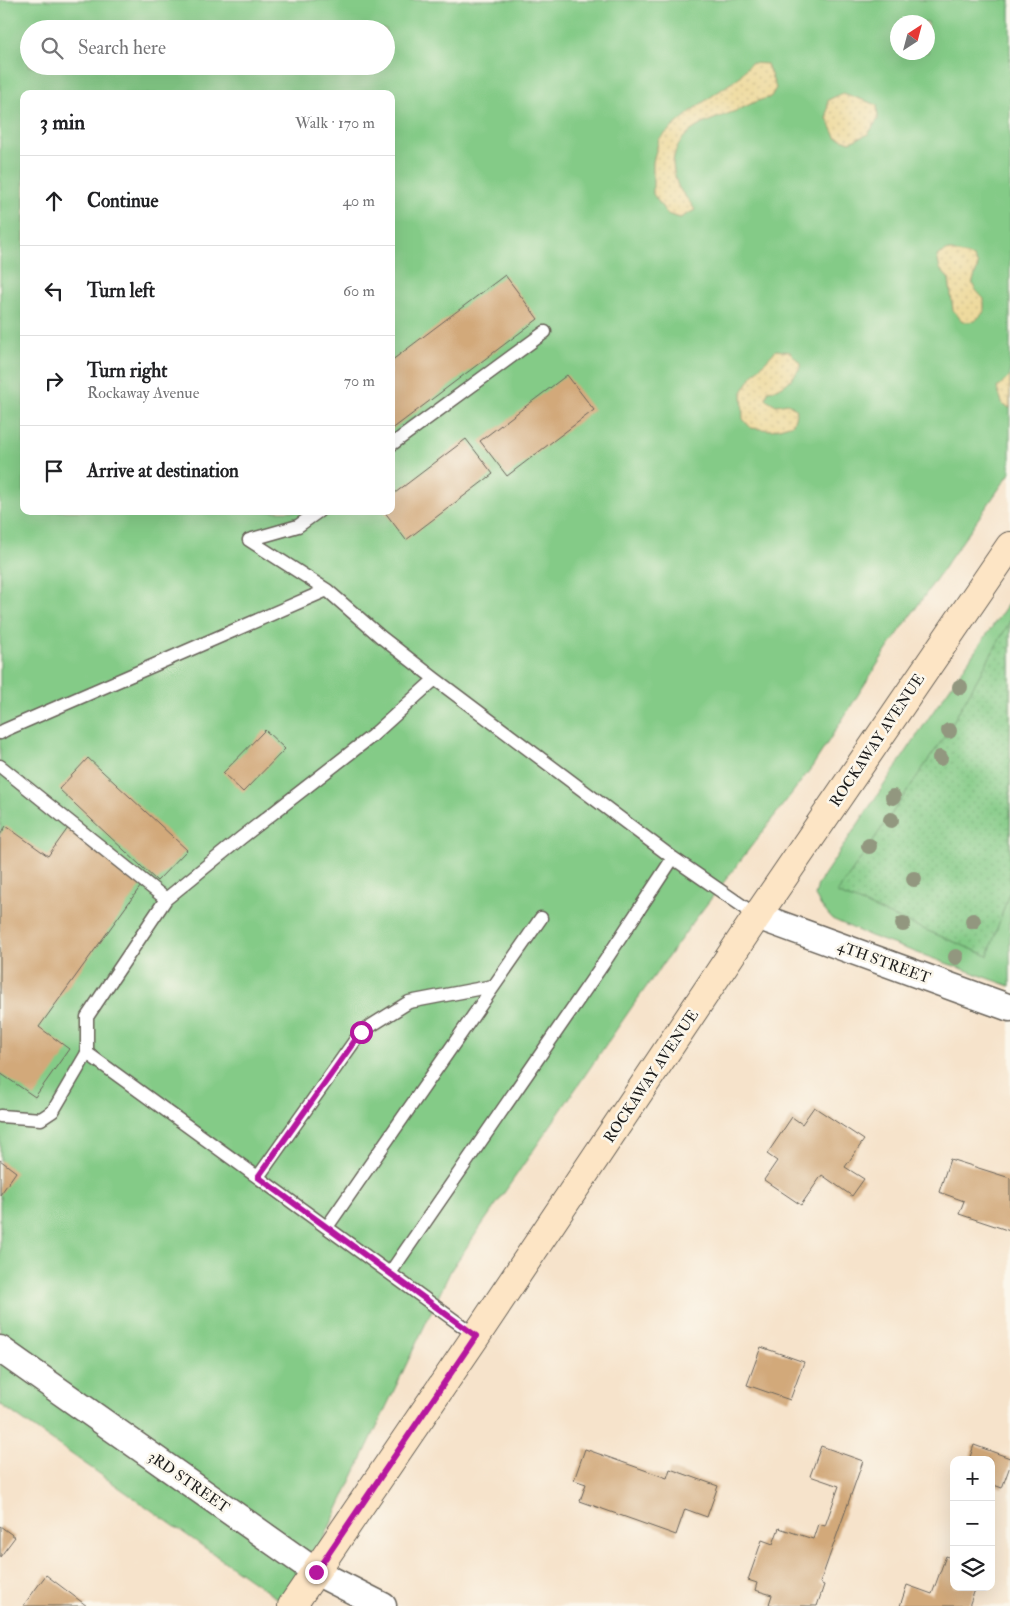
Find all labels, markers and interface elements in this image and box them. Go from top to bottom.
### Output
north arrow [890,15,935,60]
search box [20,20,395,75]
icon: search [38,34,66,62]
text: Search here [78,36,166,60]
text: 3 min [40,109,85,136]
text: Walk · 170 m [295,113,375,133]
icon: ahead [40,187,68,215]
text: Continue [87,189,158,213]
text: 40 m [342,191,375,211]
icon: left [40,277,68,305]
text: Turn left [87,279,155,303]
text: 60 m [343,281,375,301]
text: Turn right [87,359,167,383]
icon: right [40,367,68,395]
text: 70 m [344,371,375,391]
text: Rockaway Avenue [87,383,199,403]
icon: arrive [40,457,68,485]
text: Arrive at destination [87,459,239,483]
street label: ROCKAWAY AVENUE [826,670,929,810]
street label: 4TH STREET [835,937,933,988]
street label: ROCKAWAY AVENUE [600,1006,703,1146]
route start [350,1021,373,1044]
street label: 3RD STREET [144,1447,233,1517]
map controls [950,1456,995,1591]
button: + [950,1456,995,1501]
button: − [950,1501,995,1546]
button: layers [950,1546,995,1591]
route end [305,1561,328,1584]

